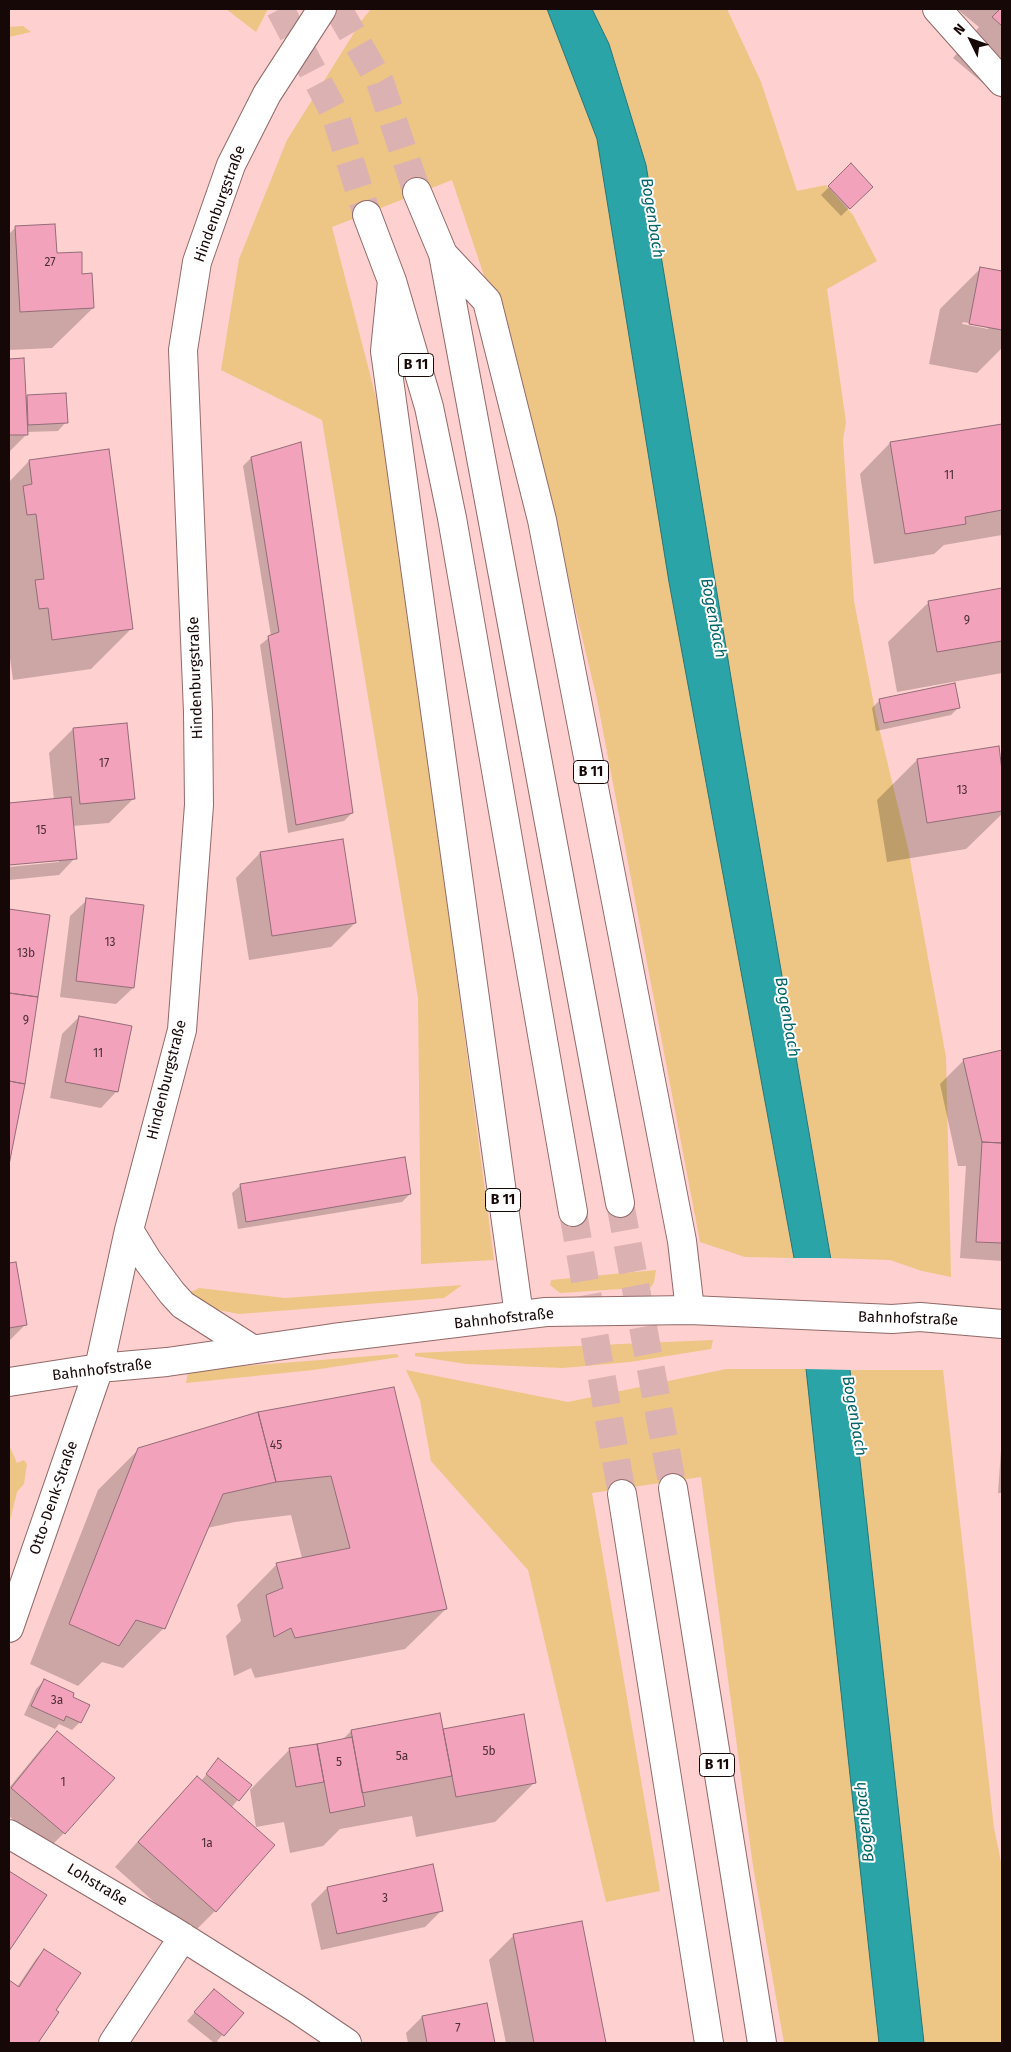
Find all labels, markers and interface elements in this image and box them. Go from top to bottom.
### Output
north arrow [946,15,996,65]
text: N [950,20,969,39]
street label: Hindenburgstraße [191,143,249,265]
water label: Bogenbach [636,177,668,259]
house number: 27 [44,256,56,270]
road number: B 11 [398,354,434,376]
house number: 11 [944,469,954,483]
water label: Bogenbach [696,576,730,660]
house number: 9 [964,614,970,628]
street label: Hindenburgstraße [185,616,207,740]
house number: 17 [99,757,109,771]
road number: B 11 [574,760,608,784]
house number: 13 [956,784,968,798]
house number: 15 [35,824,47,838]
house number: 13 [104,936,116,950]
house number: 13b [17,947,35,961]
water label: Bogenbach [771,975,803,1059]
house number: 9 [23,1014,29,1028]
street label: Hindenburgstraße [143,1018,191,1142]
house number: 11 [93,1047,103,1061]
road number: B 11 [486,1188,520,1212]
street label: Bahnhofstraße [453,1305,555,1333]
street label: Bahnhofstraße [858,1308,958,1330]
street label: Bahnhofstraße [51,1355,153,1385]
water label: Bogenbach [838,1374,870,1458]
street label: Otto-Denk-Straße [26,1439,82,1557]
house number: 45 [270,1439,282,1453]
house number: 3a [51,1694,63,1708]
house number: 5b [482,1745,496,1759]
house number: 5a [396,1750,408,1764]
road number: B 11 [700,1754,734,1776]
house number: 5 [336,1756,342,1770]
house number: 1 [60,1776,66,1790]
water label: Bogenbach [851,1781,879,1863]
house number: 1a [201,1837,213,1851]
street label: Lohstraße [63,1860,131,1910]
house number: 3 [382,1892,388,1906]
house number: 7 [455,2022,461,2036]

